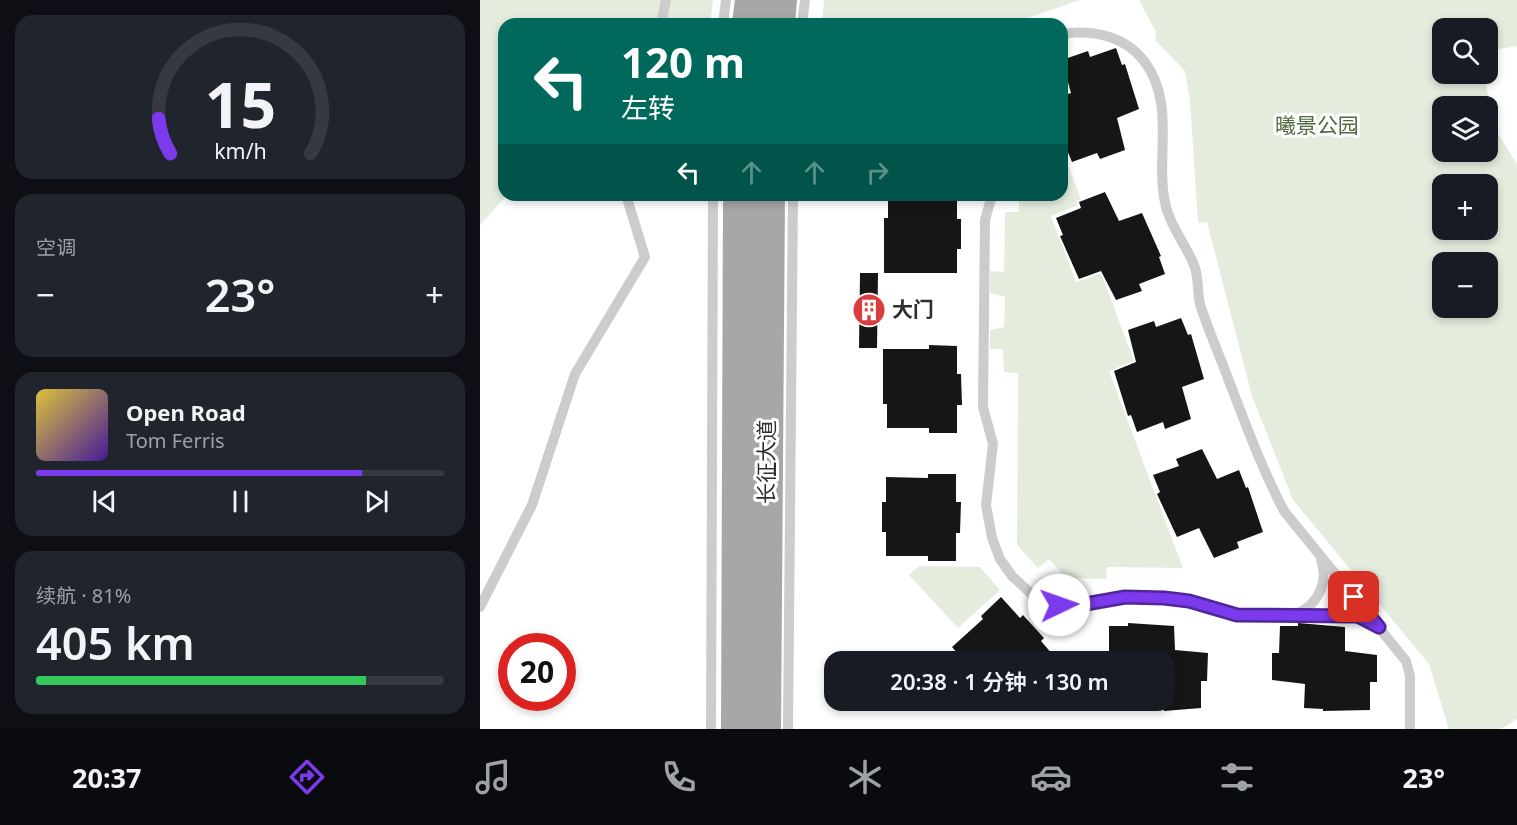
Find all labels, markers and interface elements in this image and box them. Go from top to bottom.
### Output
map controls [1432,18,1498,318]
button: search [1432,18,1498,84]
text: 120 m [621,33,745,90]
icon: left [522,42,600,120]
text: 15 [204,61,276,146]
text: 左转 [621,89,675,126]
button: layers [1432,96,1498,162]
park label: 曦景公园 [1275,111,1359,139]
text: km/h [214,136,266,165]
icon: left [672,156,705,189]
icon: ahead [735,156,768,189]
icon: ahead [798,156,831,189]
icon: right [861,156,894,189]
button: + [1432,174,1498,240]
text: 空调 [36,234,76,261]
button: − [1432,252,1498,318]
text: 23° [205,264,275,325]
text: − [36,272,55,317]
text: + [425,272,444,317]
building icon: 大门 [851,292,887,328]
place label: 大门 [892,295,934,323]
text: Open Road [126,397,246,427]
street label: 长征大道 [752,420,780,504]
text: Tom Ferris [126,427,225,454]
icon: previous [88,485,121,518]
icon: pause [224,485,257,518]
icon: next [360,485,393,518]
pin [1328,571,1379,622]
position arrow [1027,573,1091,637]
icon: arrive [1337,580,1370,613]
text: 续航 · 81% [36,582,131,609]
text: 405 km [36,612,195,673]
speed limit sign: 20 [498,633,576,711]
text: 20:38 · 1 分钟 · 130 m [890,666,1109,696]
icon: directions [286,756,328,798]
icon: music [472,756,514,798]
icon: phone [658,756,700,798]
icon: climate [844,756,886,798]
icon: car [1030,756,1072,798]
icon: filters [1216,756,1258,798]
text: 20:37 [72,759,141,796]
text: 23° [1403,759,1445,796]

